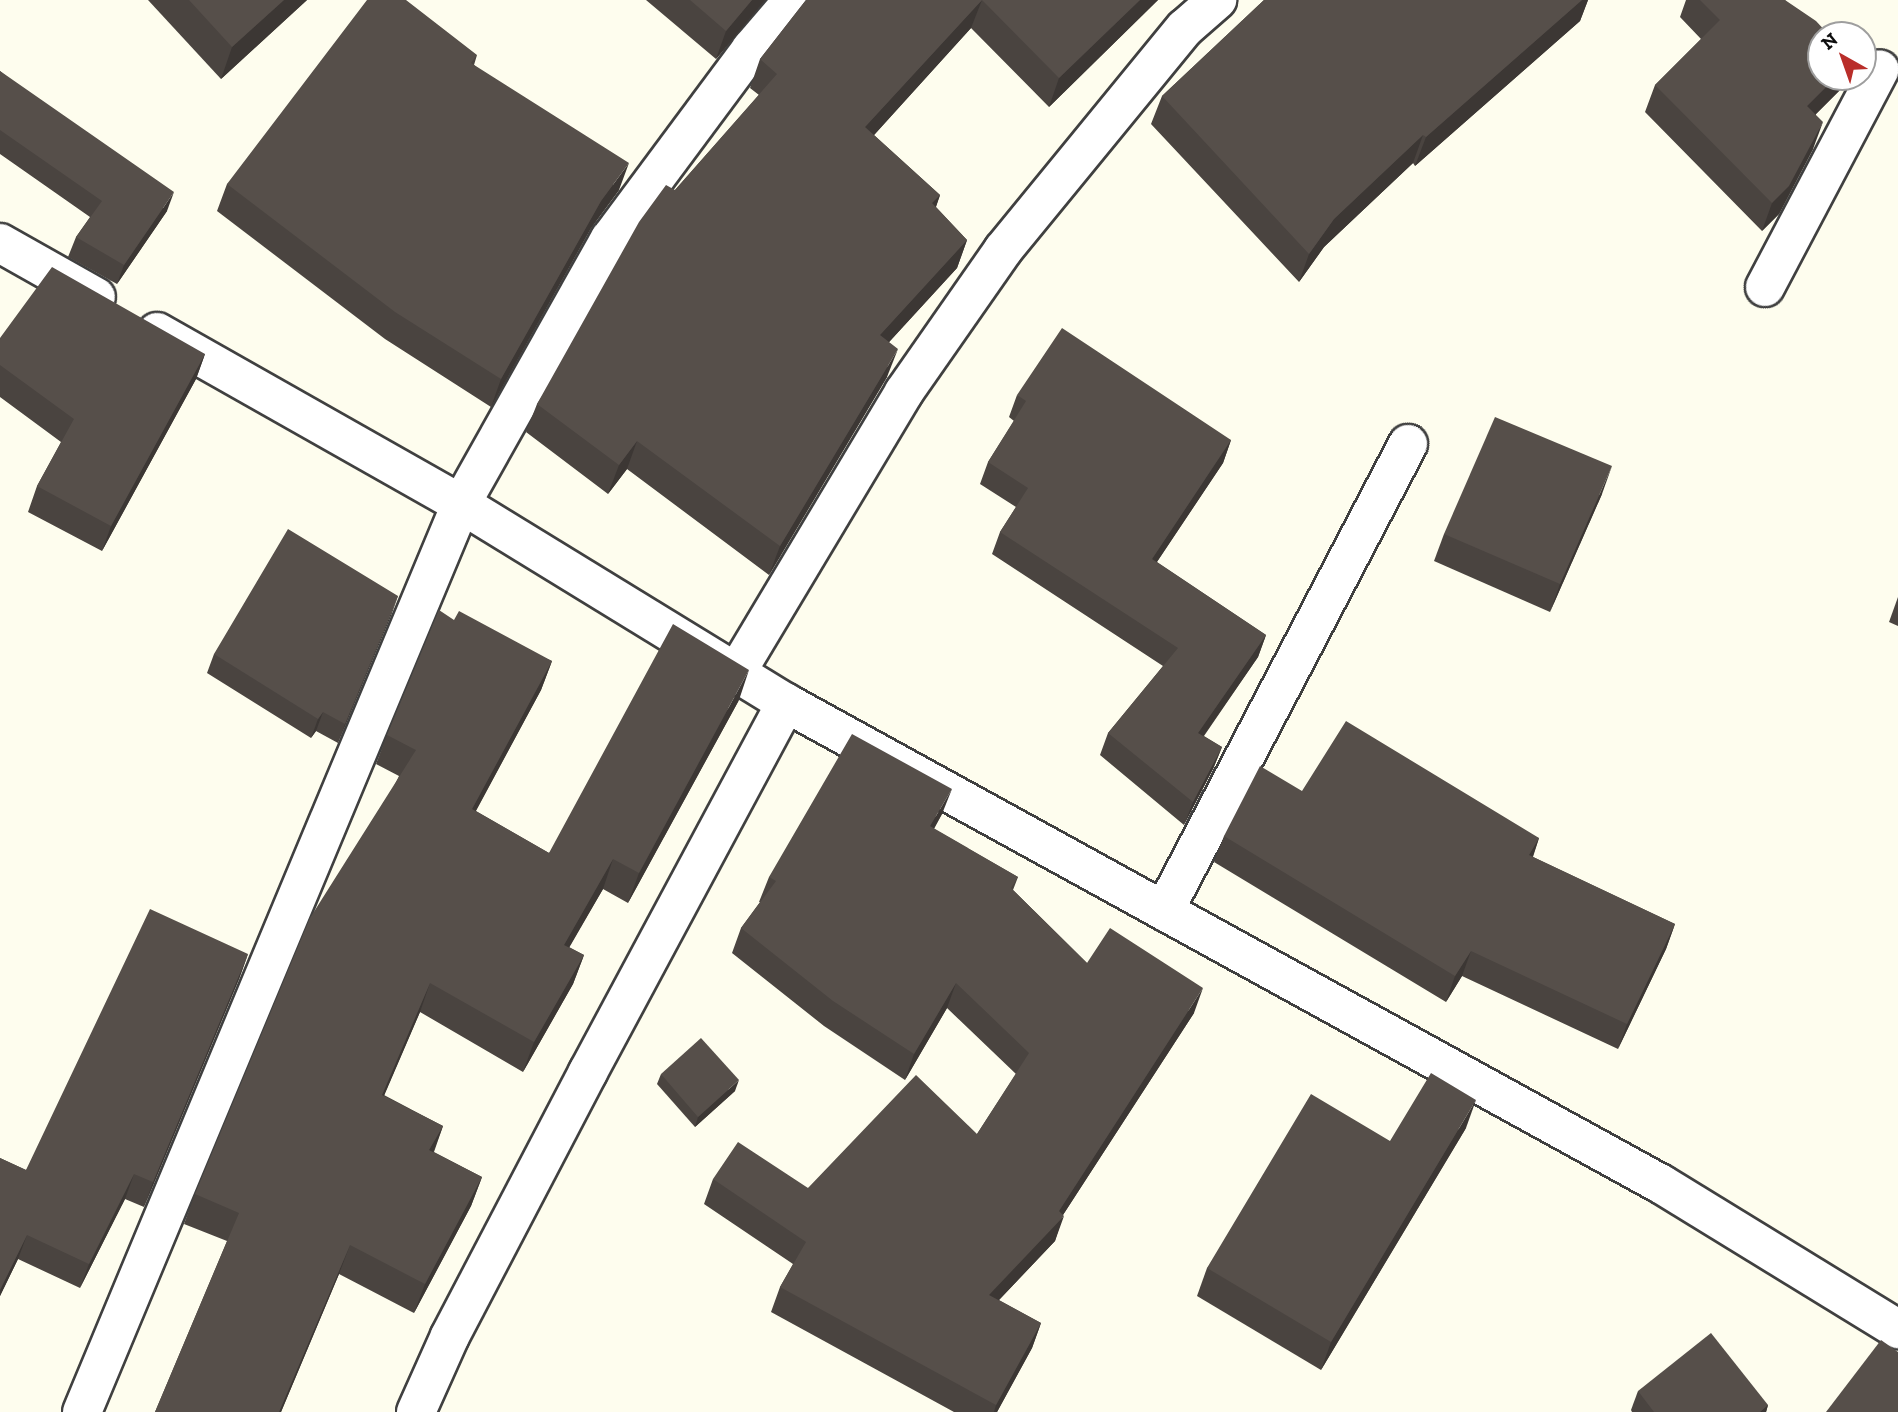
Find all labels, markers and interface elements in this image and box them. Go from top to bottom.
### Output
north arrow [1807,21,1877,91]
text: N [1817,28,1842,55]

